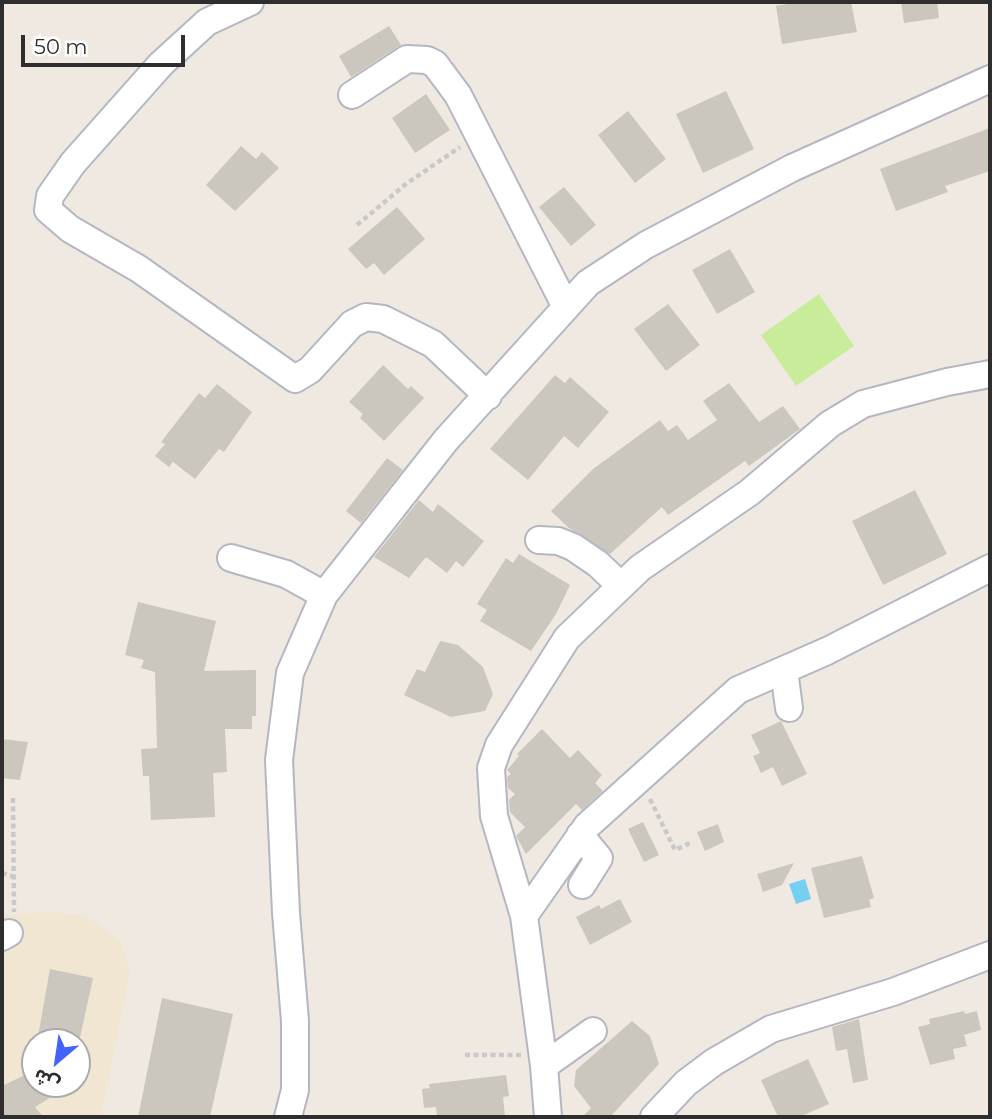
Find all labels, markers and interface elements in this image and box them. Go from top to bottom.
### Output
scale bar [24,21,189,65]
text: 50 m [34,34,88,59]
north arrow [21,1028,91,1098]
text: ش [30,1064,64,1096]

